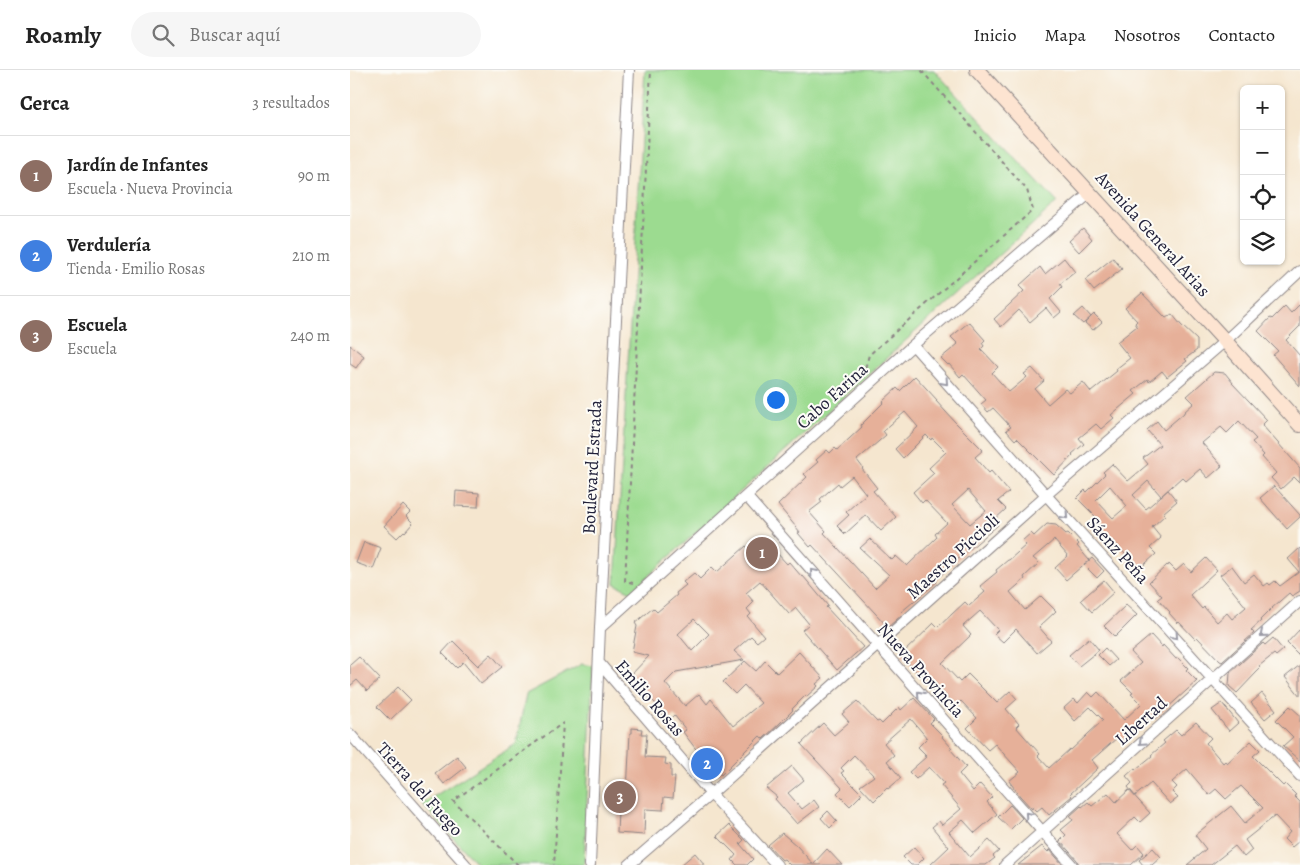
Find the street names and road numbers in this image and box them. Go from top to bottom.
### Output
street label: Avenida General Arias [1090,165,1216,302]
street label: Cabo Farina [791,357,873,434]
street label: Boulevard Estrada [576,398,608,535]
street label: Maestro Piccioli [901,508,1005,604]
street label: Sáenz Peña [1081,511,1155,589]
street label: Nueva Provincia [872,618,970,723]
street label: Emilio Rosas [610,654,690,742]
street label: Libertad [1110,691,1172,751]
street label: Tierra del Fuego [371,737,469,841]

